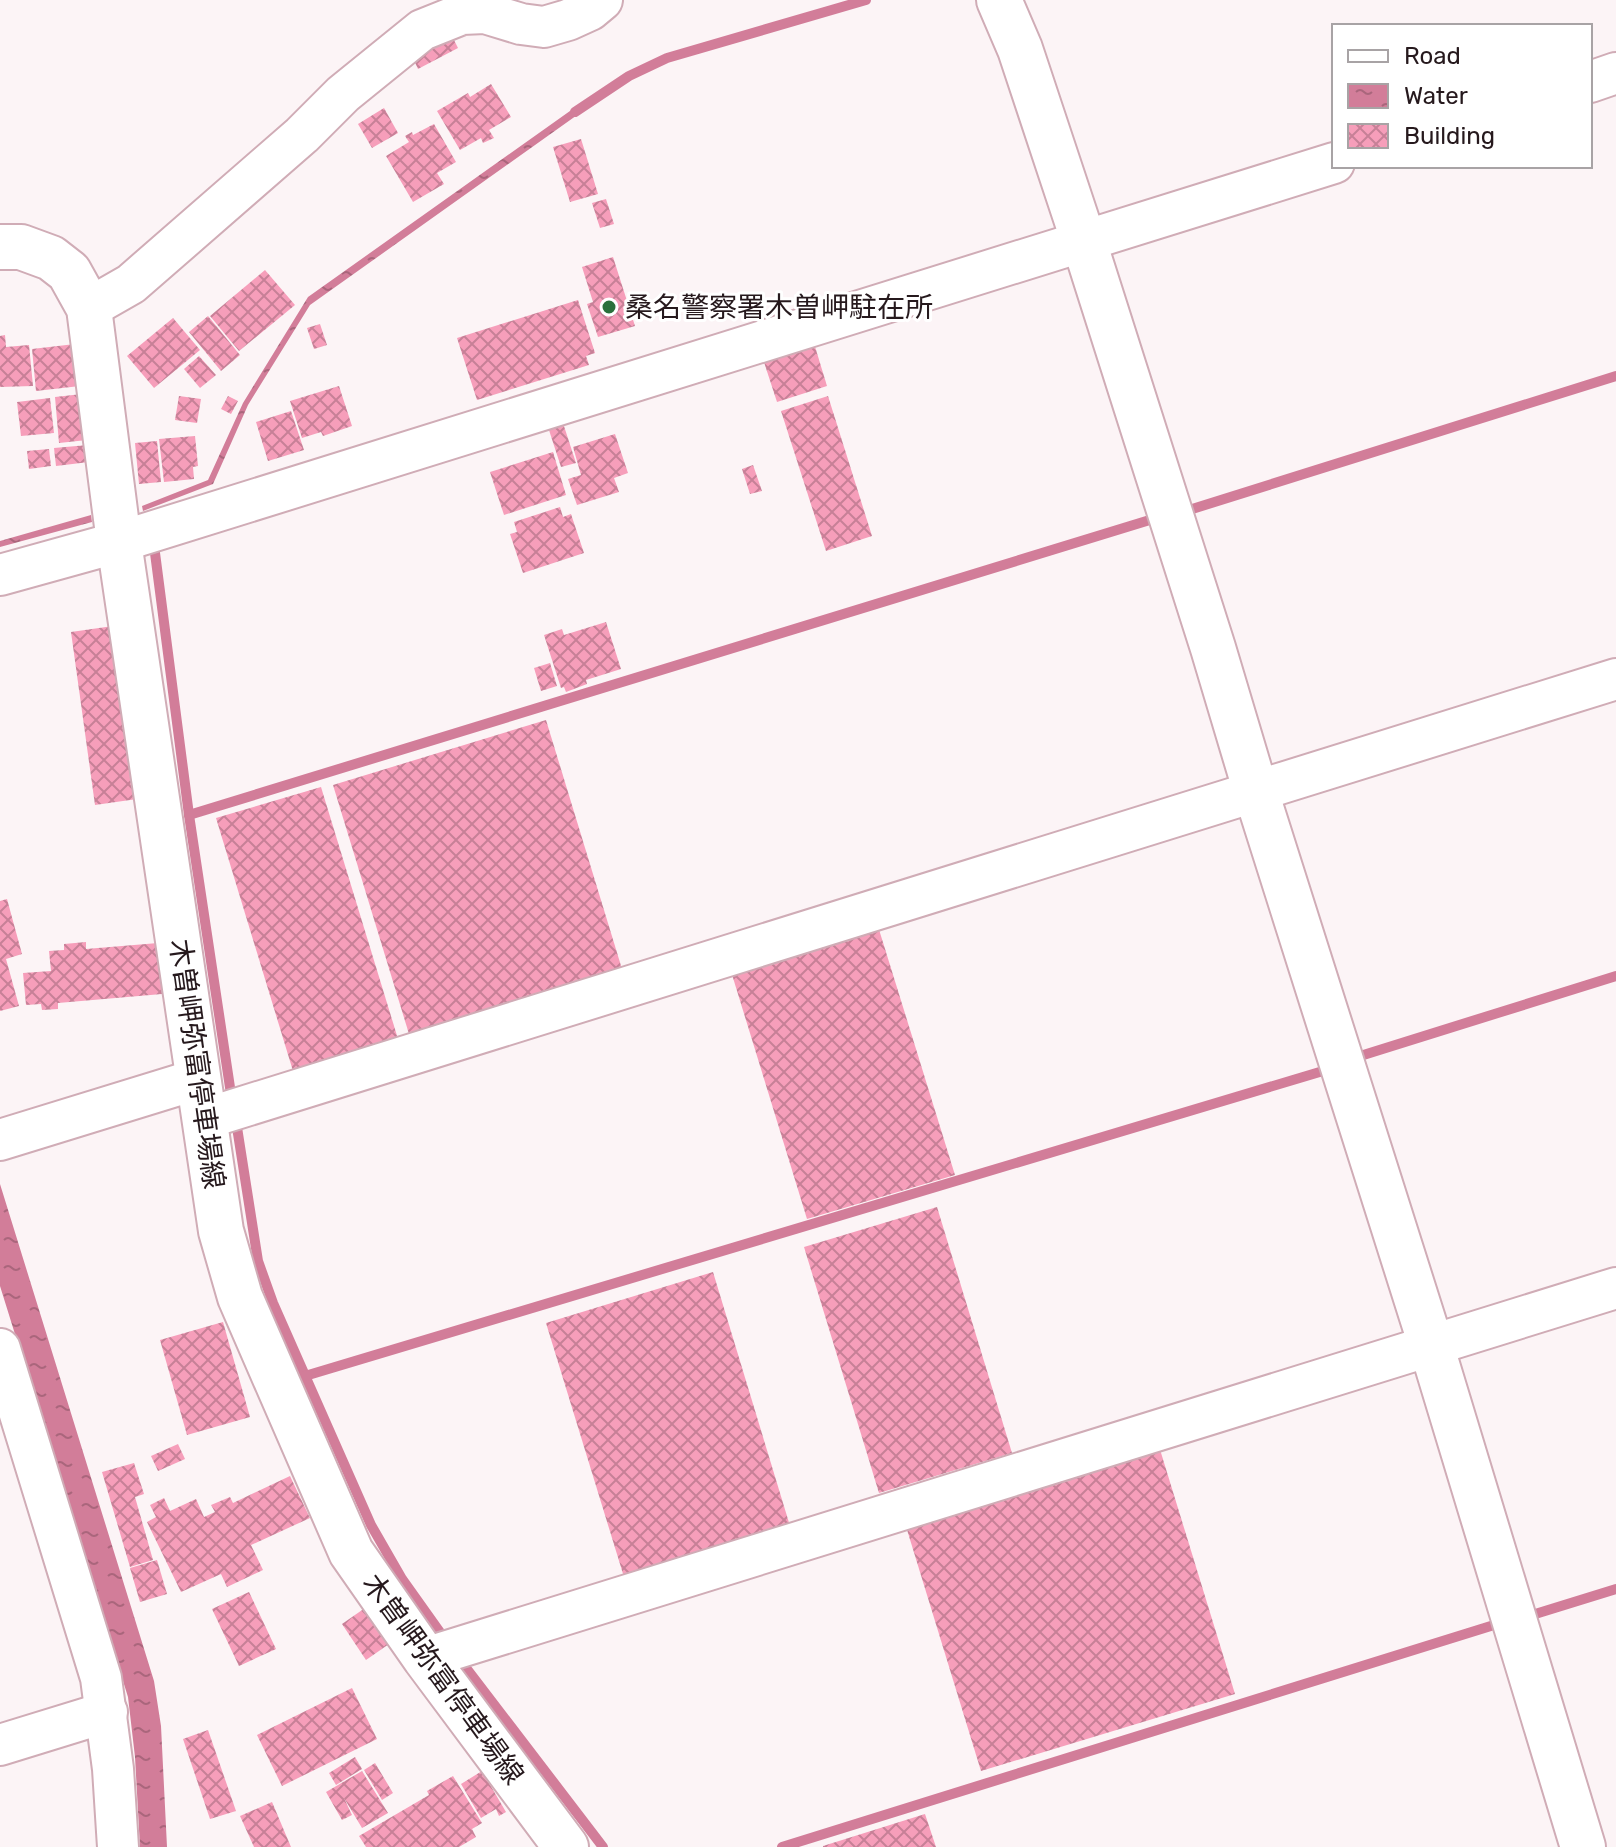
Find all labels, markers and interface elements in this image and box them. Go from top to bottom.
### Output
legend [1332,24,1592,168]
text: Road [1404,42,1461,70]
text: Water [1404,82,1468,110]
text: Building [1404,122,1495,150]
place label: 桑名警察署木曽岬駐在所 [625,291,933,324]
marker: 桑名警察署木曽岬駐在所 [600,298,618,316]
street label: 木曽岬弥富停車場線 [163,937,231,1191]
street label: 木曽岬弥富停車場線 [356,1567,530,1791]

